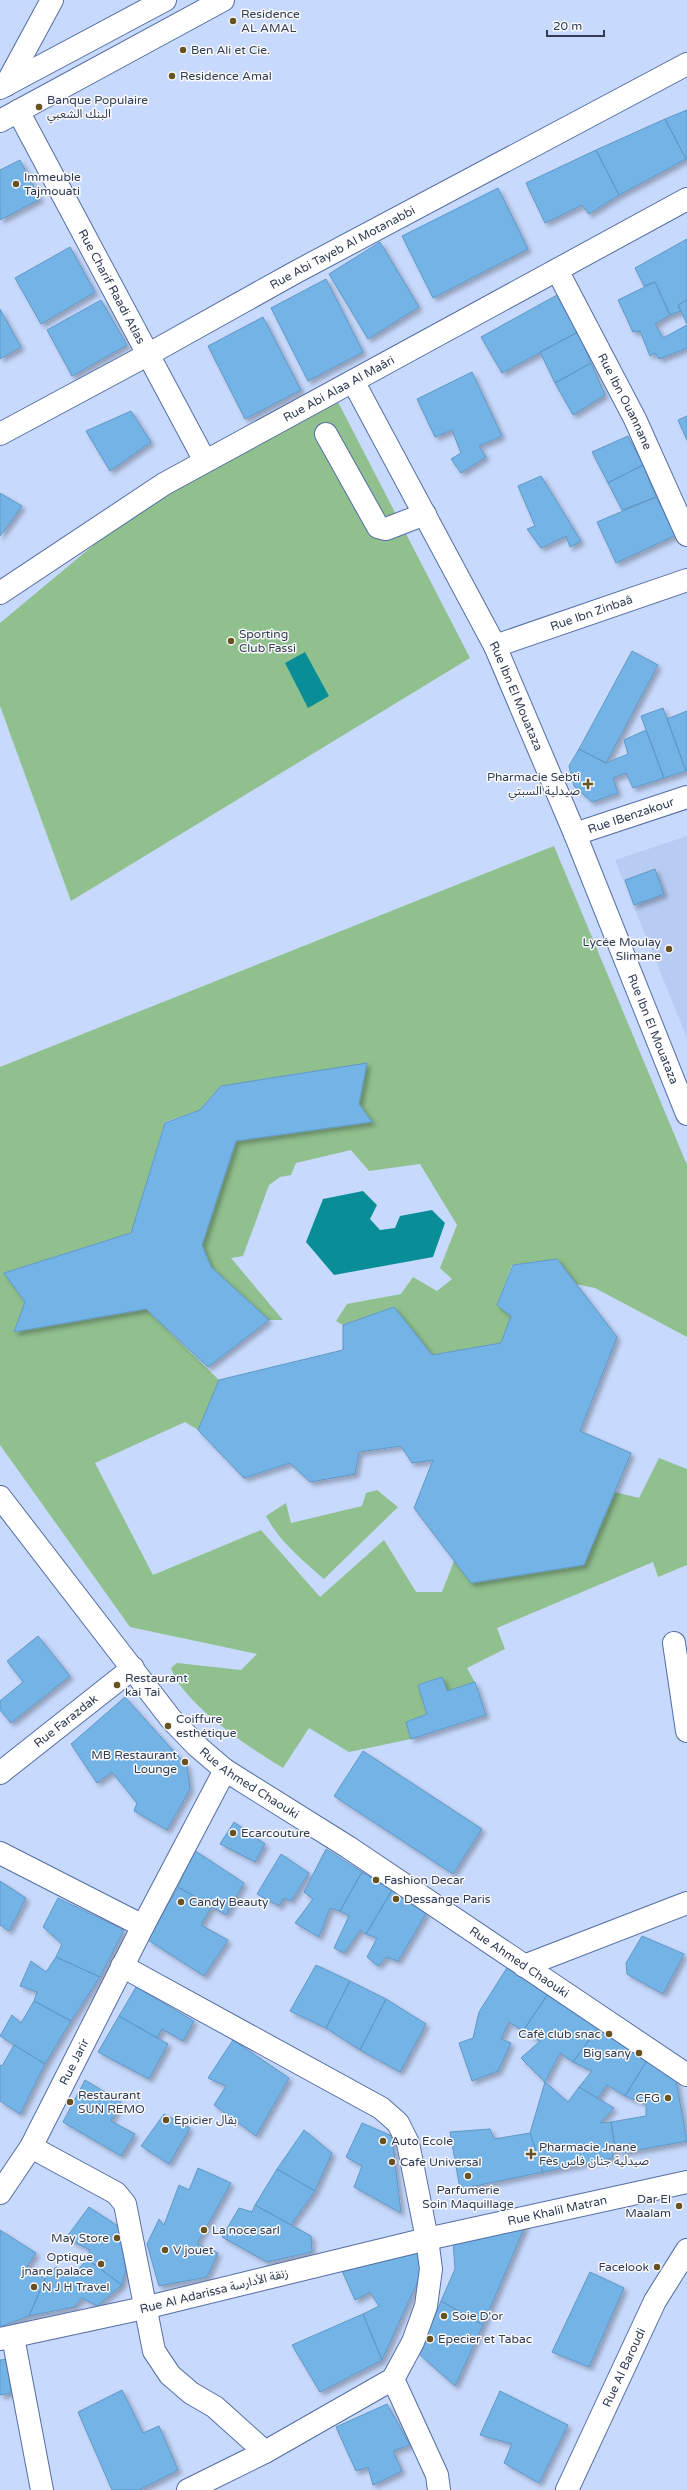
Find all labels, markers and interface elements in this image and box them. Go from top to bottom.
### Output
place label: Residence AL AMAL [241,7,300,35]
scale bar [547,12,604,38]
marker: Residence AL AMAL [228,16,238,26]
text: 20 m [553,19,582,33]
place label: Ben Ali et Cie. [191,43,270,57]
marker: Ben Ali et Cie. [178,45,188,55]
place label: Residence Amal [180,69,272,83]
marker: Residence Amal [167,71,177,81]
place label: Banque Populaire البنك الشعبي [47,93,148,124]
marker: Banque Populaire البنك الشعبي [34,102,44,112]
place label: Immeuble Tajmouati [24,170,81,198]
marker: Immeuble Tajmouati [11,179,21,189]
street label: Rue Abi Tayeb Al Motanabbi [268,203,417,292]
street label: Rue Charif Raadi Atlas [75,227,148,347]
street label: Rue Ibn Ouannane [595,351,655,452]
street label: Rue Abi Alaa Al Maâri [281,353,397,425]
street label: Rue Ibn Zinbaâ [548,592,634,633]
place label: Sporting Club Fassi [239,627,296,655]
marker: Sporting Club Fassi [226,636,236,646]
street label: Rue Ibn El Mouataza [487,639,546,753]
place label: Pharmacie Sebti صيدلية السبتي [487,770,580,801]
marker: Pharmacie Sebti صيدلية السبتي [583,779,593,789]
street label: Rue IBenzakour [586,795,676,836]
place label: Lycée Moulay Slimane [583,935,662,963]
marker: Lycée Moulay Slimane [664,944,674,954]
street label: Rue Ibn El Mouataza [625,972,681,1086]
place label: Restaurant kai Tai [125,1671,188,1699]
marker: Restaurant kai Tai [112,1680,122,1690]
street label: Rue Farazdak [31,1691,101,1750]
place label: Coiffure esthétique [176,1712,237,1740]
marker: Coiffure esthétique [163,1721,173,1731]
street label: Rue Ahmed Chaouki [197,1744,302,1822]
place label: MB Restaurant Lounge [91,1748,177,1776]
marker: MB Restaurant Lounge [180,1757,190,1767]
place label: Ecarcouture [241,1826,310,1840]
marker: Ecarcouture [228,1828,238,1838]
place label: Fashion Decar [384,1873,465,1887]
marker: Fashion Decar [371,1875,381,1885]
place label: Dessange Paris [404,1892,491,1906]
marker: Dessange Paris [391,1894,401,1904]
place label: Candy Beauty [189,1895,269,1909]
marker: Candy Beauty [176,1897,186,1907]
street label: Rue Ahmed Chaouki [467,1924,572,2001]
place label: Café club snac [518,2027,601,2041]
marker: Café club snac [604,2029,614,2039]
street label: Rue Jarir [57,2036,92,2087]
place label: Big sany [583,2046,632,2060]
marker: Big sany [634,2048,644,2058]
place label: Restaurant SUN REMO [78,2088,145,2116]
place label: CFG [636,2091,660,2105]
marker: CFG [663,2093,673,2103]
marker: Restaurant SUN REMO [65,2097,75,2107]
place label: Epicier بقال [174,2113,237,2127]
marker: Epicier بقال [161,2115,171,2125]
place label: Auto Ecole [391,2134,453,2148]
marker: Auto Ecole [378,2136,388,2146]
place label: Pharmacie Jnane Fès صيدلية جنان فاس [539,2140,649,2168]
marker: Pharmacie Jnane Fès صيدلية جنان فاس [526,2149,536,2159]
place label: Cafe Universal [400,2155,481,2169]
marker: Cafe Universal [387,2157,397,2167]
marker: Parfumerie Soin Maquillage [463,2171,473,2181]
place label: Parfumerie Soin Maquillage [422,2183,514,2211]
place label: Dar El Maalam [625,2192,671,2220]
street label: Rue Khalil Matran [506,2193,608,2228]
marker: Dar El Maalam [674,2201,684,2211]
place label: La noce sarl [212,2223,280,2237]
marker: La noce sarl [199,2225,209,2235]
place label: May Store [51,2231,109,2245]
marker: May Store [112,2233,122,2243]
place label: V jouet [173,2243,214,2257]
marker: V jouet [160,2245,170,2255]
place label: Optique jnane palace [20,2250,93,2278]
marker: Optique jnane palace [96,2259,106,2269]
place label: Facelook [599,2260,649,2274]
marker: Facelook [652,2262,662,2272]
street label: Rue Al Adarissa زنقة الأدارسة [138,2266,290,2316]
place label: N J H Travel [42,2280,110,2294]
marker: N J H Travel [29,2282,39,2292]
place label: Soie D'or [452,2309,504,2323]
marker: Soie D'or [439,2311,449,2321]
street label: Rue Al Baroudi [600,2326,648,2409]
place label: Epecier et Tabac [438,2332,532,2346]
marker: Epecier et Tabac [425,2334,435,2344]

